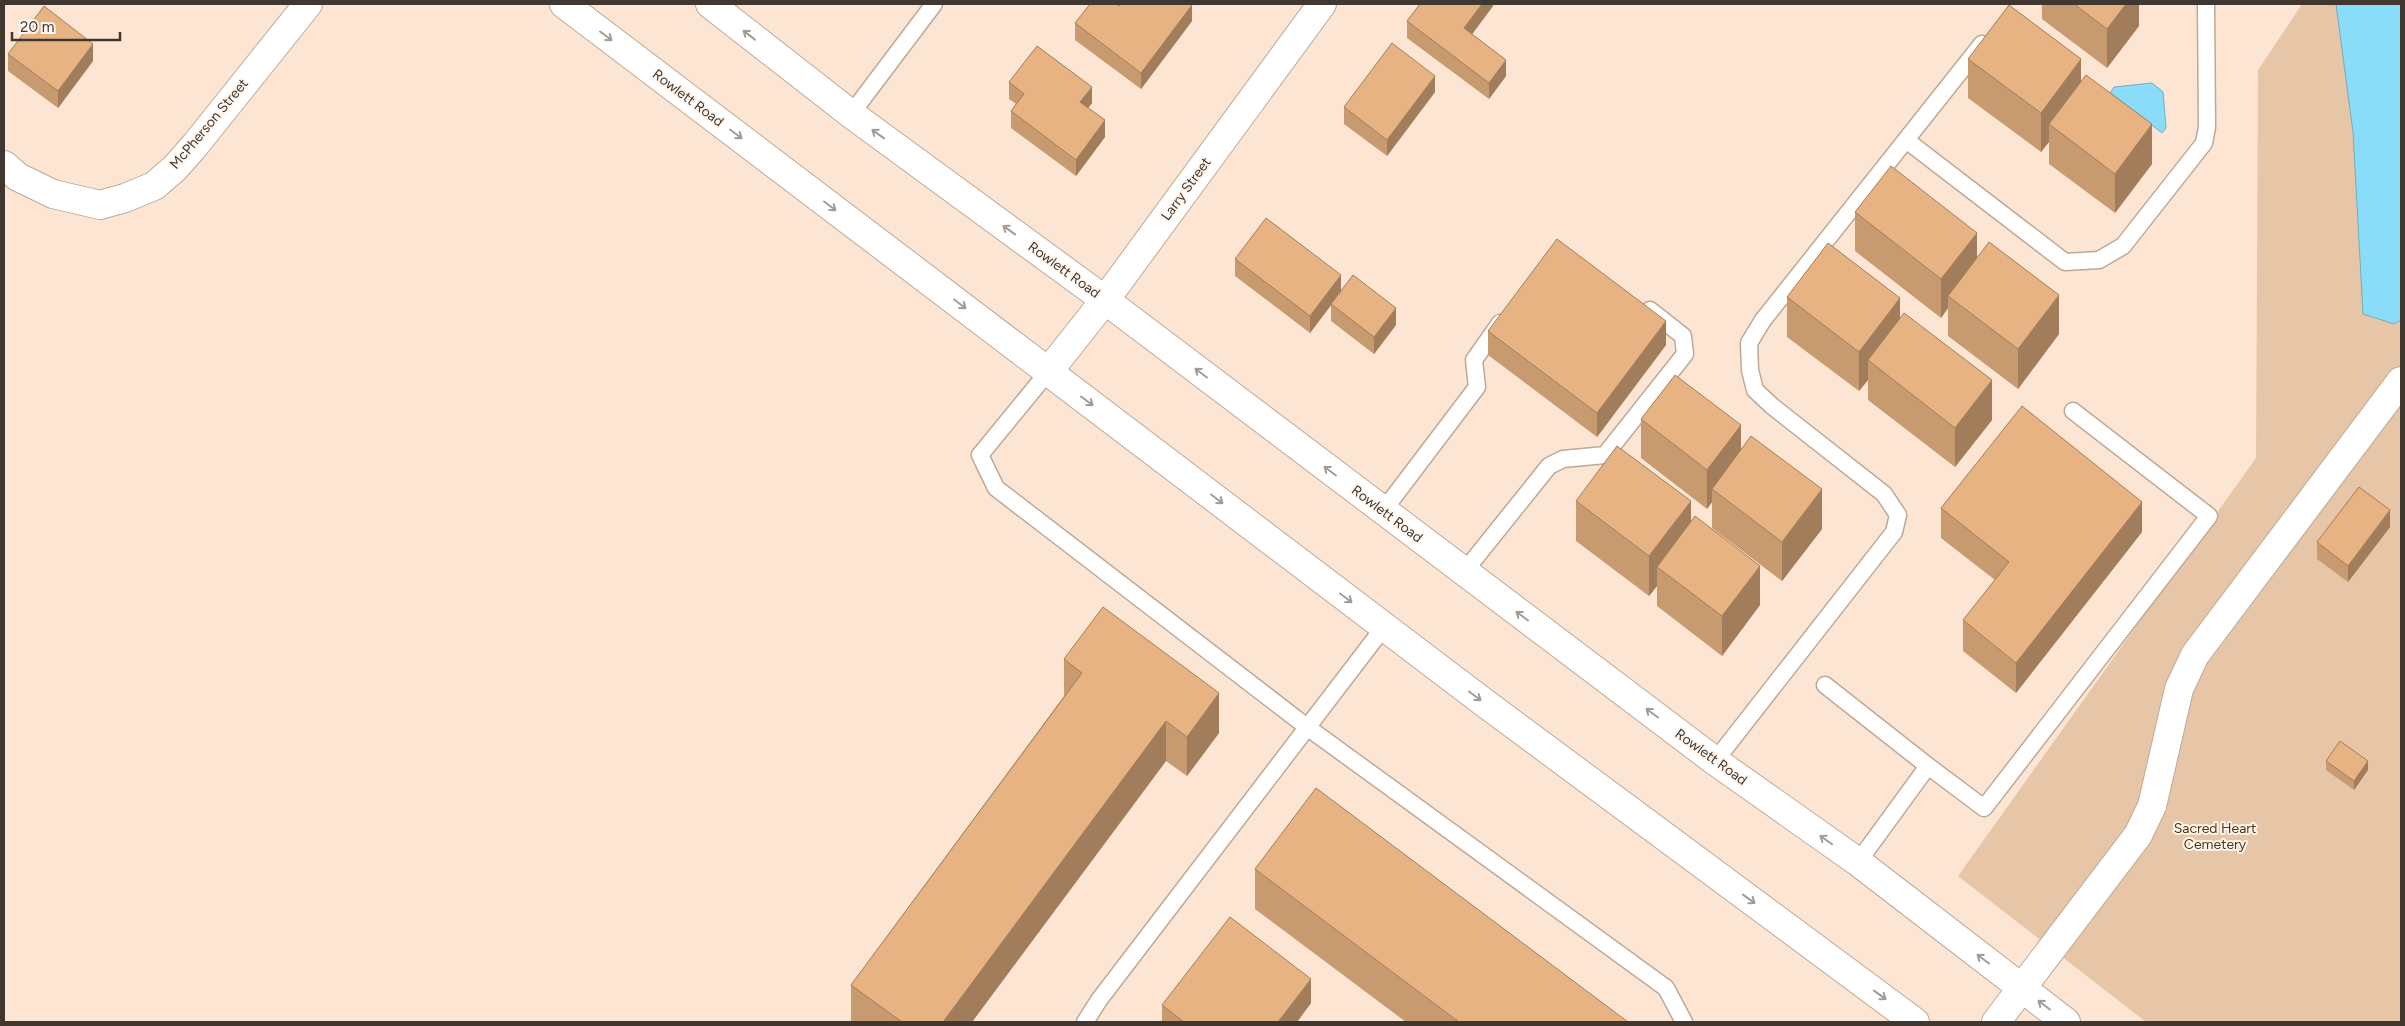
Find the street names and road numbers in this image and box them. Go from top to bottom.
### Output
street label: Rowlett Road [649,66,727,130]
street label: McPherson Street [166,75,252,173]
street label: Larry Street [1157,154,1215,224]
street label: Rowlett Road [1025,238,1103,302]
street label: Rowlett Road [1348,482,1426,546]
street label: Rowlett Road [1672,725,1750,789]

